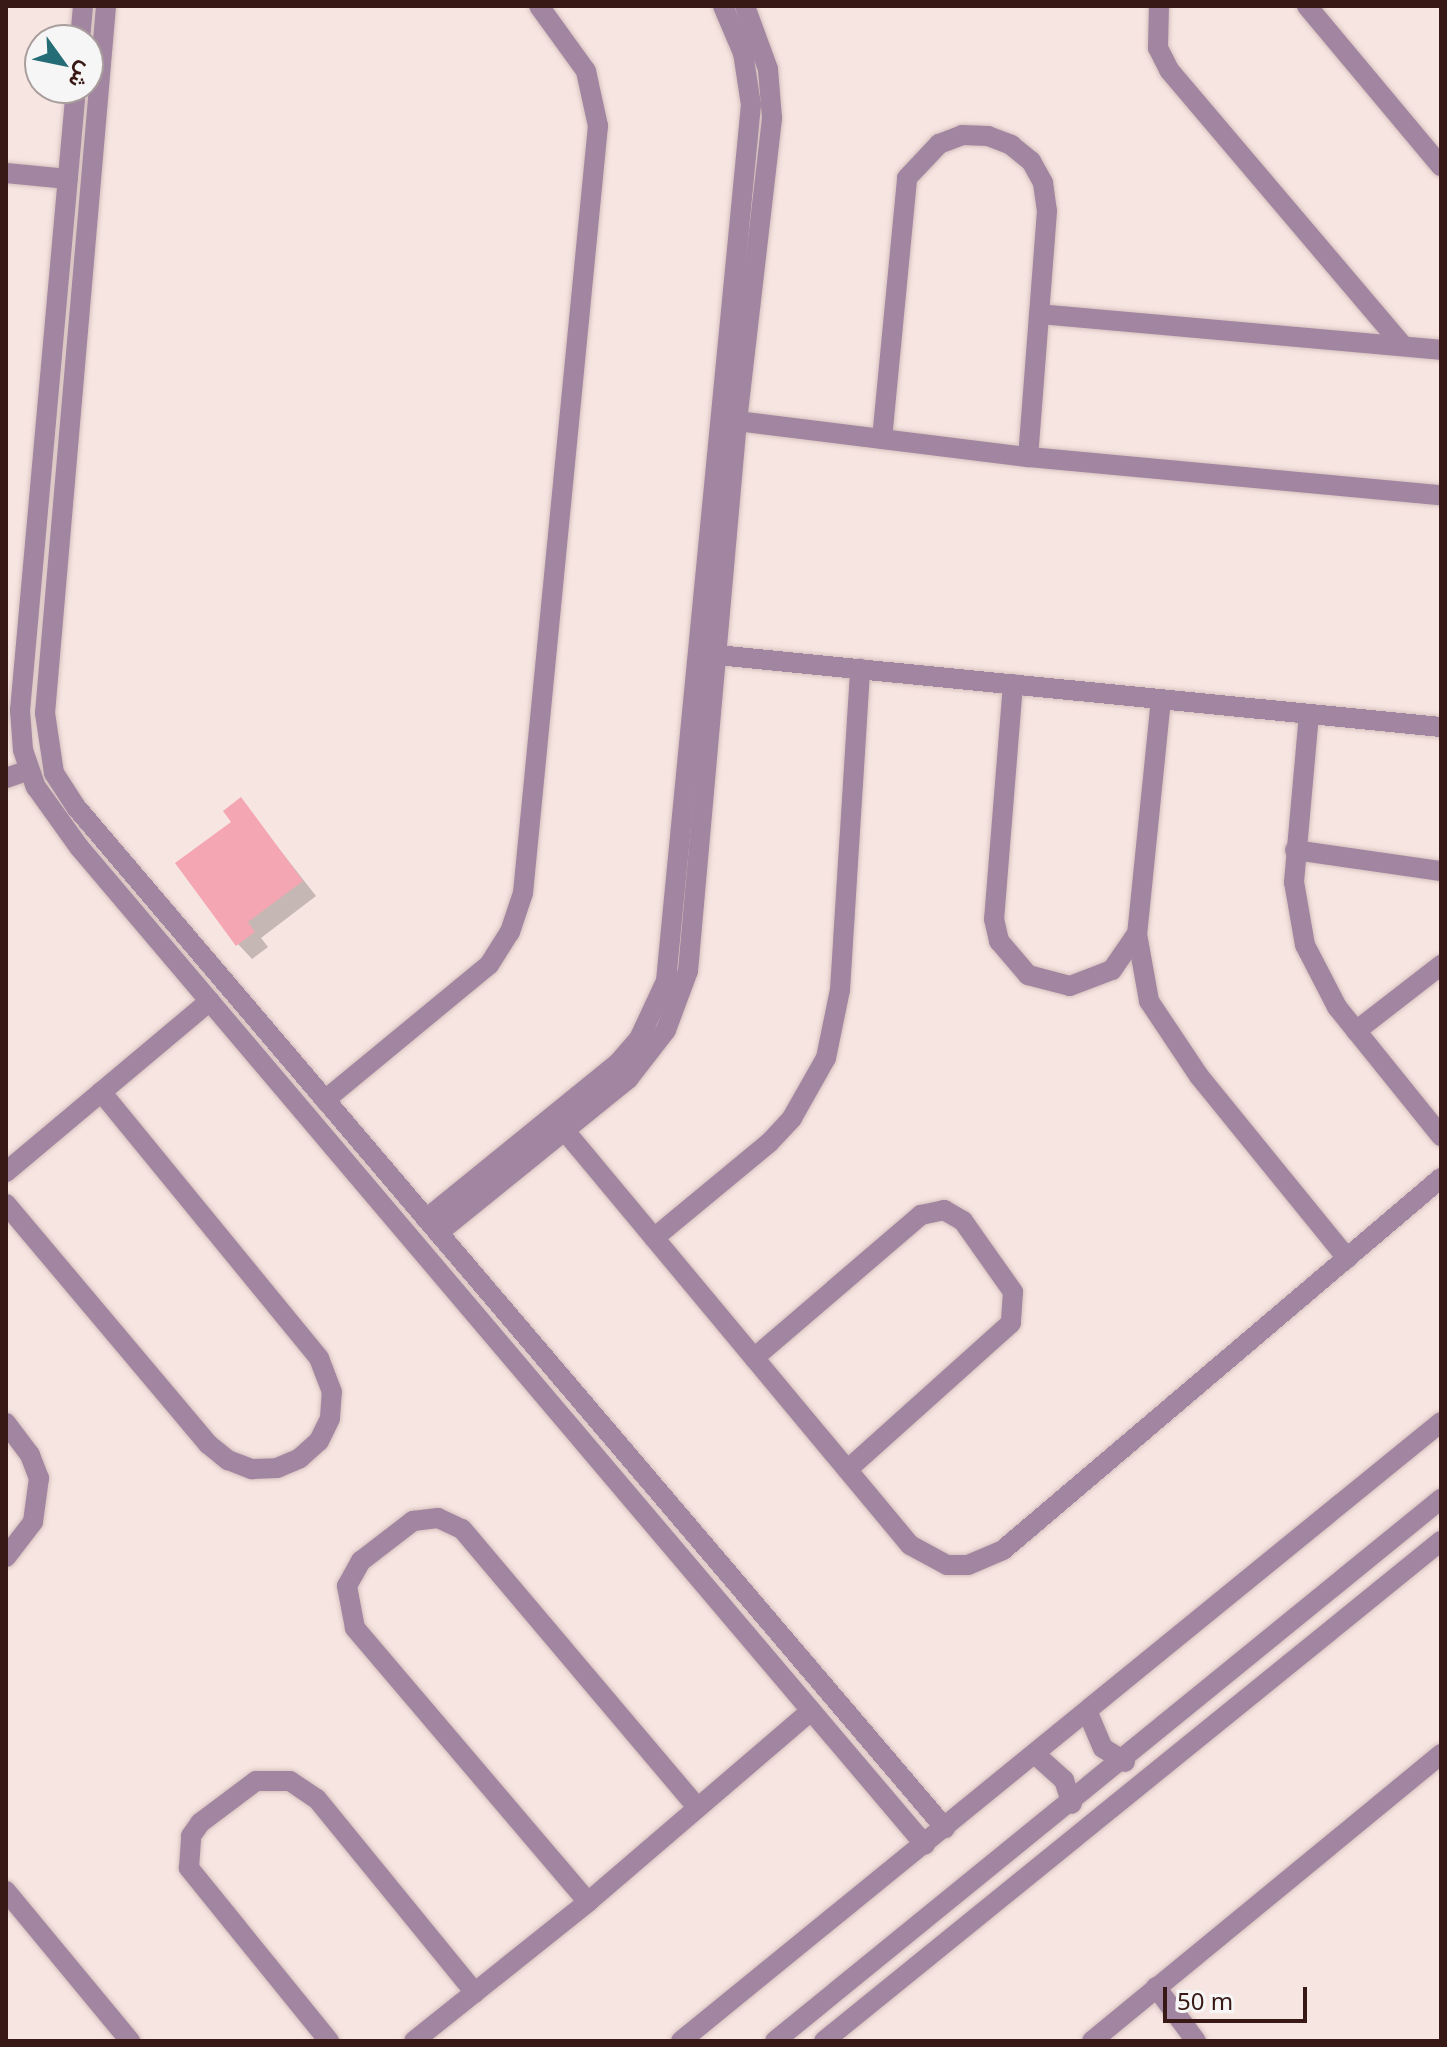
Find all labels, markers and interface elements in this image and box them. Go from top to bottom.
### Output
north arrow [24,24,104,104]
text: ش [63,57,102,95]
scale bar [1167,1971,1311,2021]
text: 50 m [1177,1984,1233,2017]

